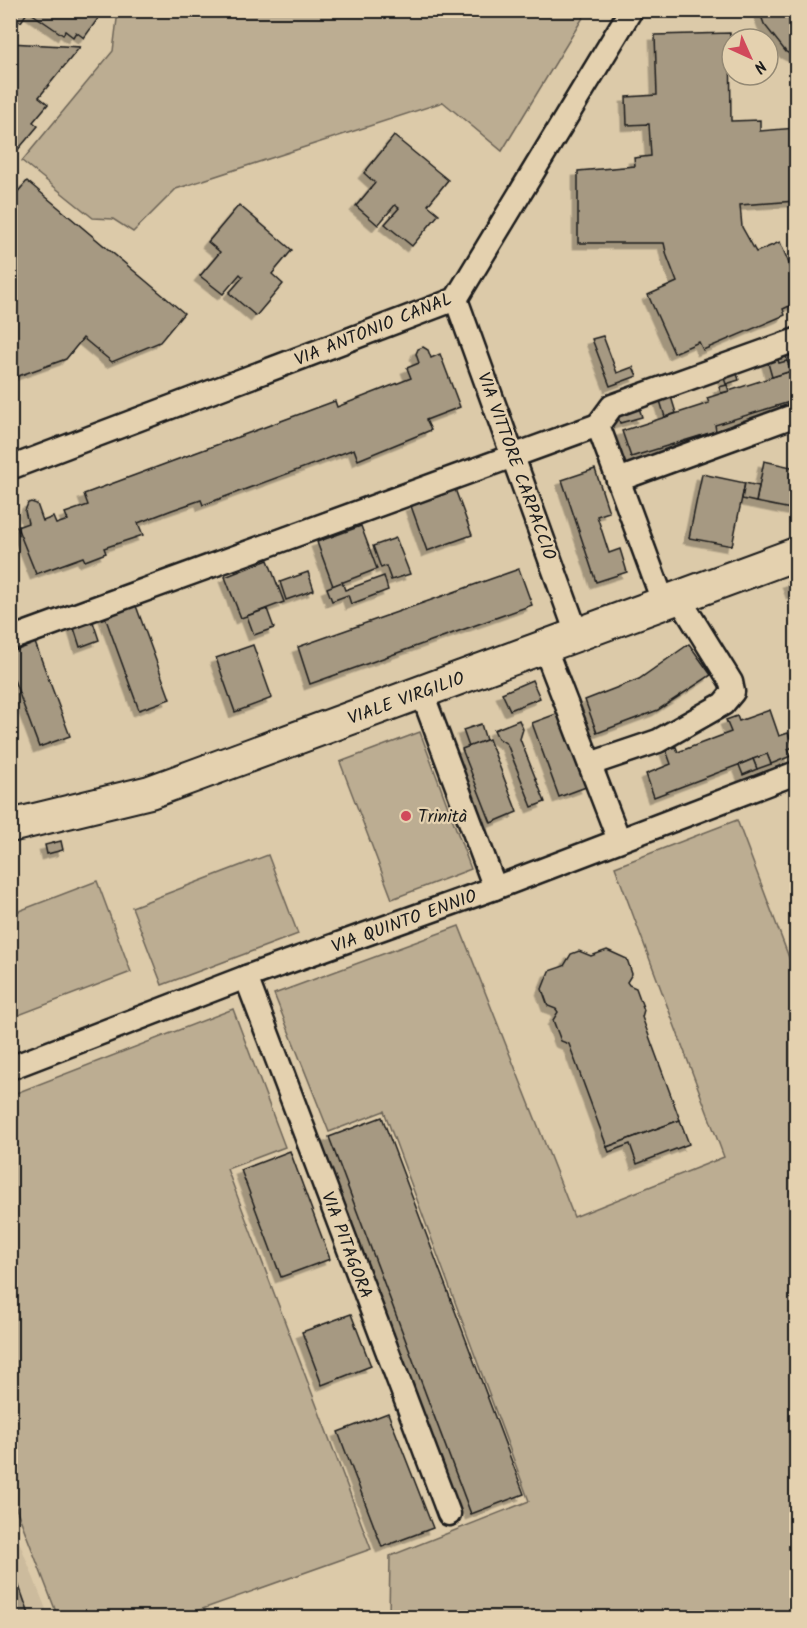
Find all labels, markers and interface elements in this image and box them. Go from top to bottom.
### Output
north arrow [720,27,780,87]
text: N [747,54,772,79]
street label: VIA ANTONIO CANAL [290,286,457,375]
street label: VIA VITTORE CARPACCIO [468,368,563,565]
street label: VIALE VIRGILIO [344,665,469,734]
place label: Trinità [418,803,467,832]
marker: Trinità [399,809,413,823]
street label: VIA QUINTO ENNIO [328,883,481,962]
street label: VIA PITAGORA [312,1188,379,1303]

